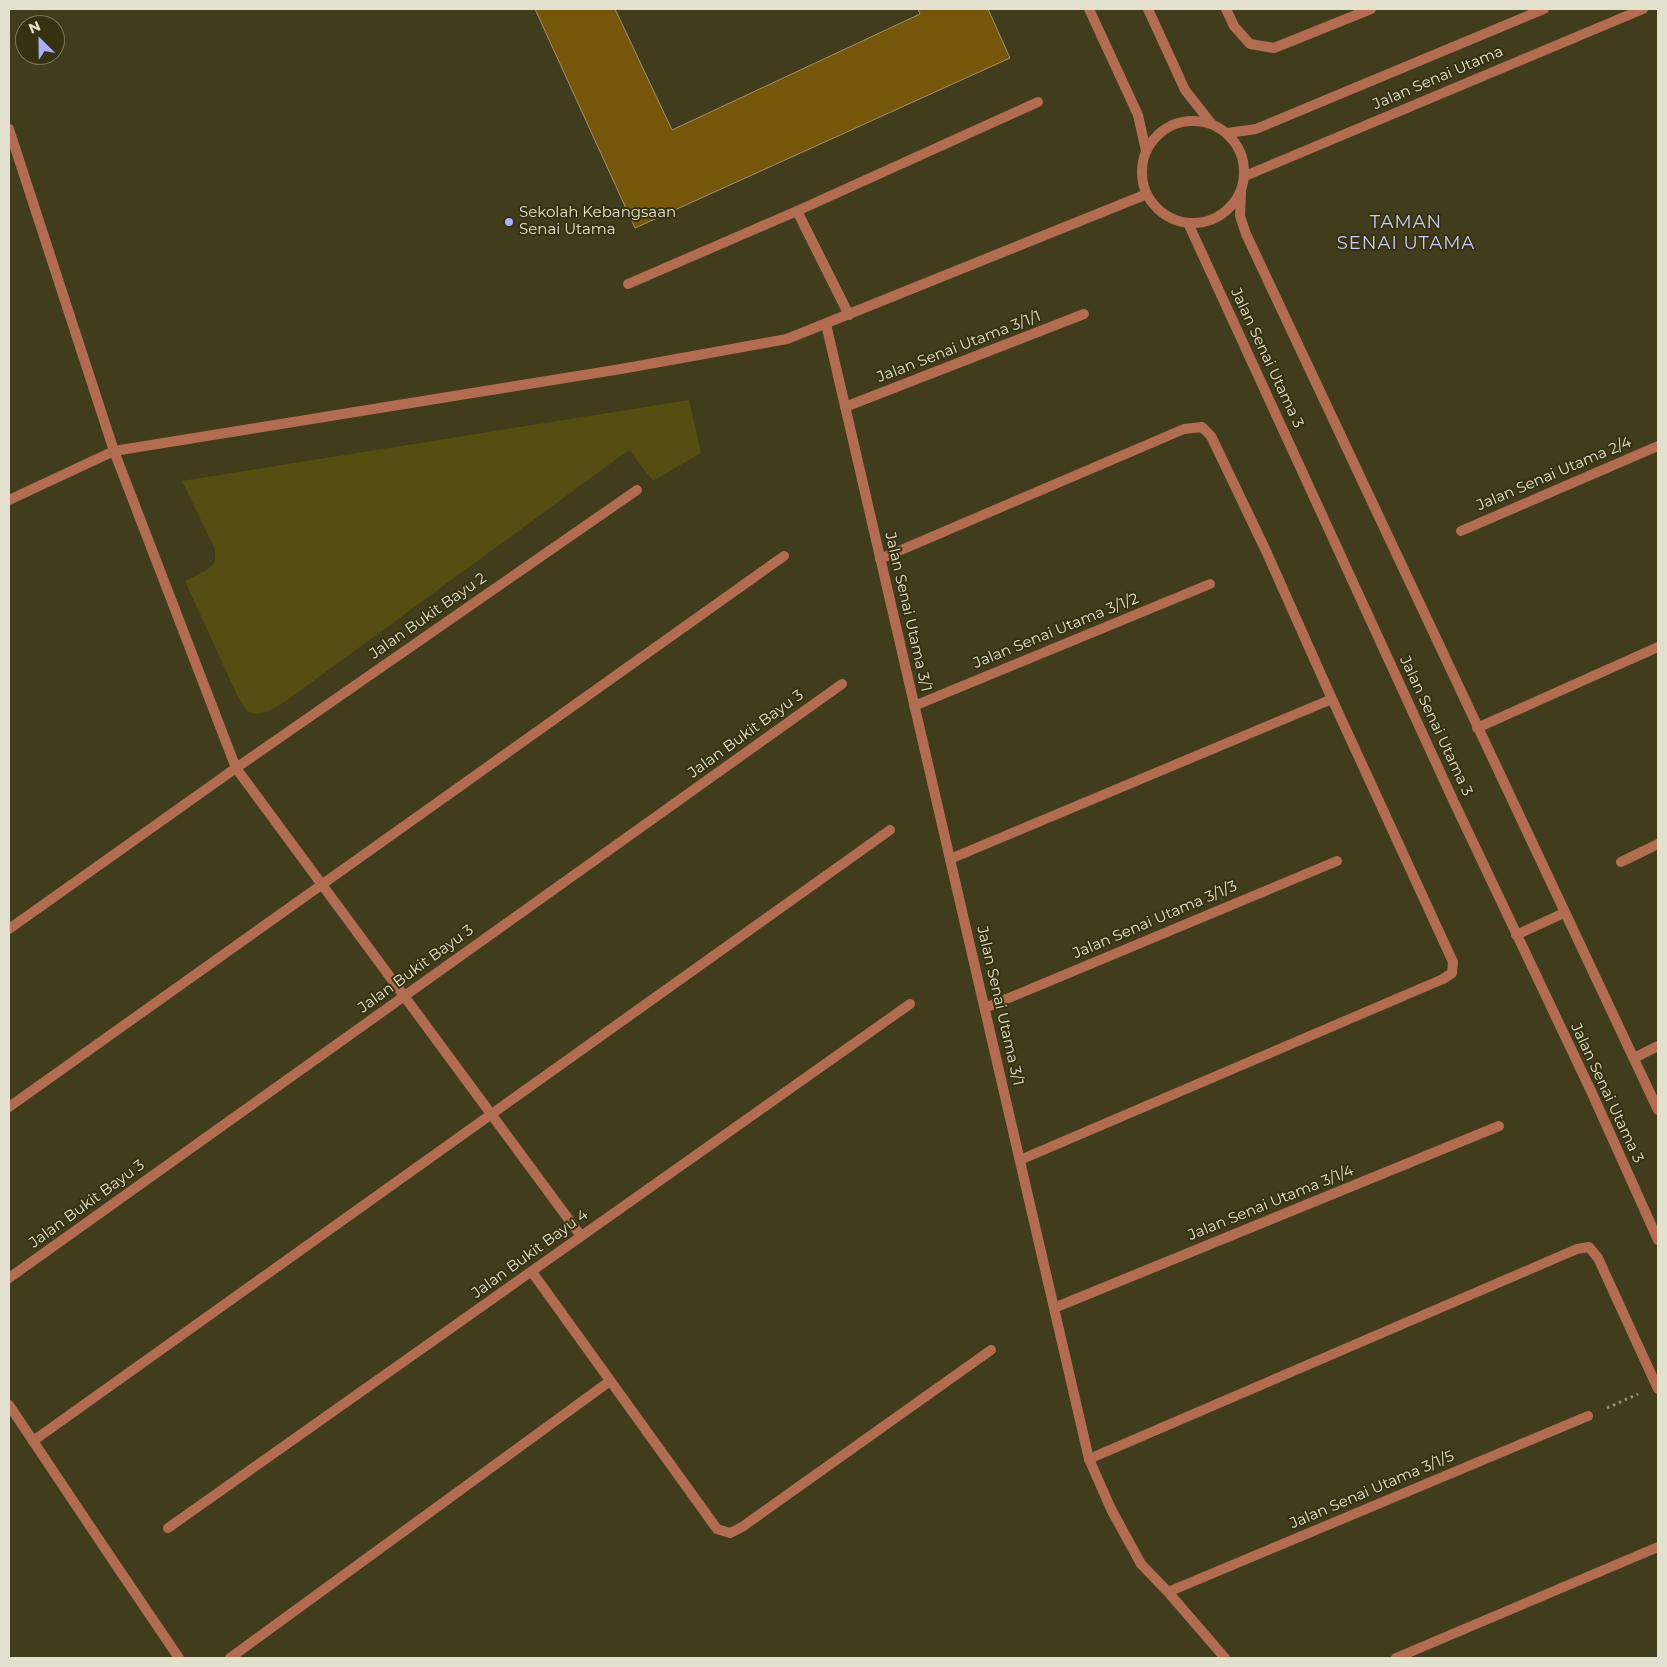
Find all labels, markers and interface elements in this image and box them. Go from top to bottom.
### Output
north arrow [15,15,65,65]
text: N [26,17,43,38]
street label: Jalan Senai Utama [1370,42,1506,114]
place label: Sekolah Kebangsaan Senai Utama [519,204,676,239]
district label: TAMAN SENAI UTAMA [1335,212,1477,254]
marker: Sekolah Kebangsaan Senai Utama [503,216,515,228]
street label: Jalan Senai Utama 3 [1227,285,1307,431]
street label: Jalan Senai Utama 3/1/1 [875,307,1043,387]
street label: Jalan Senai Utama 2/4 [1474,433,1634,515]
street label: Jalan Senai Utama 3/1 [881,531,935,693]
street label: Jalan Bukit Bayu 2 [366,569,490,663]
street label: Jalan Senai Utama 3/1/2 [971,590,1141,672]
street label: Jalan Senai Utama 3 [1396,653,1476,799]
street label: Jalan Bukit Bayu 3 [685,686,807,782]
street label: Jalan Senai Utama 3/1/3 [1070,877,1240,963]
street label: Jalan Bukit Bayu 3 [355,921,477,1017]
street label: Jalan Senai Utama 3/1 [973,925,1027,1087]
street label: Jalan Senai Utama 3 [1567,1020,1647,1166]
street label: Jalan Bukit Bayu 3 [26,1156,148,1252]
street label: Jalan Senai Utama 3/1/4 [1186,1161,1356,1245]
street label: Jalan Bukit Bayu 4 [468,1206,592,1302]
street label: Jalan Senai Utama 3/1/5 [1287,1447,1457,1533]

